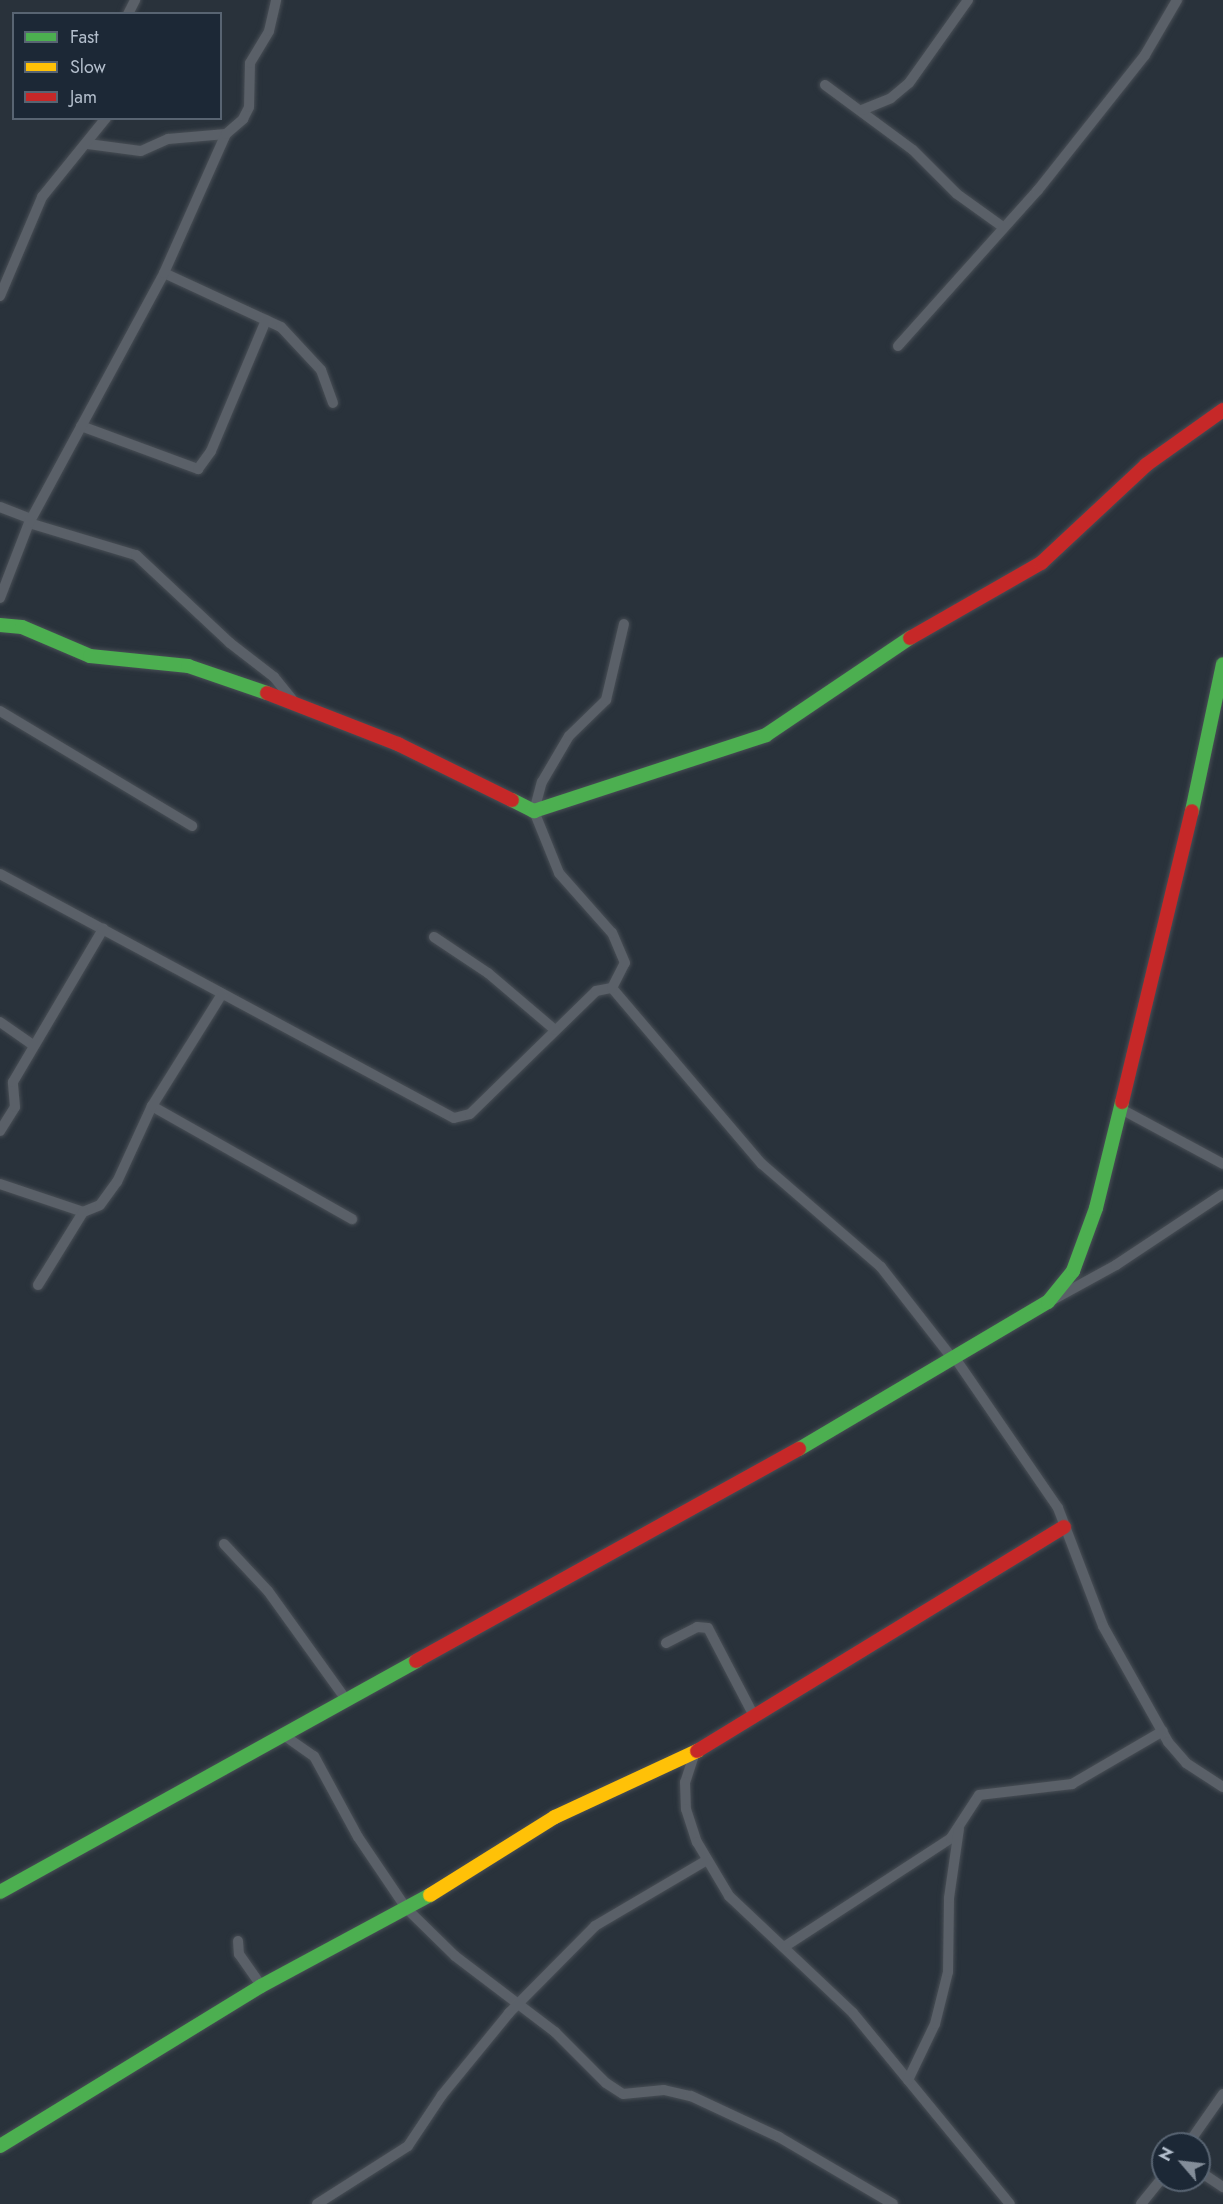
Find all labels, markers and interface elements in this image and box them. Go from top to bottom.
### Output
legend [12,12,222,120]
text: Fast [70,24,99,50]
text: Slow [70,54,106,80]
text: Jam [70,84,97,110]
north arrow [1151,2132,1211,2192]
text: N [1153,2143,1180,2165]

